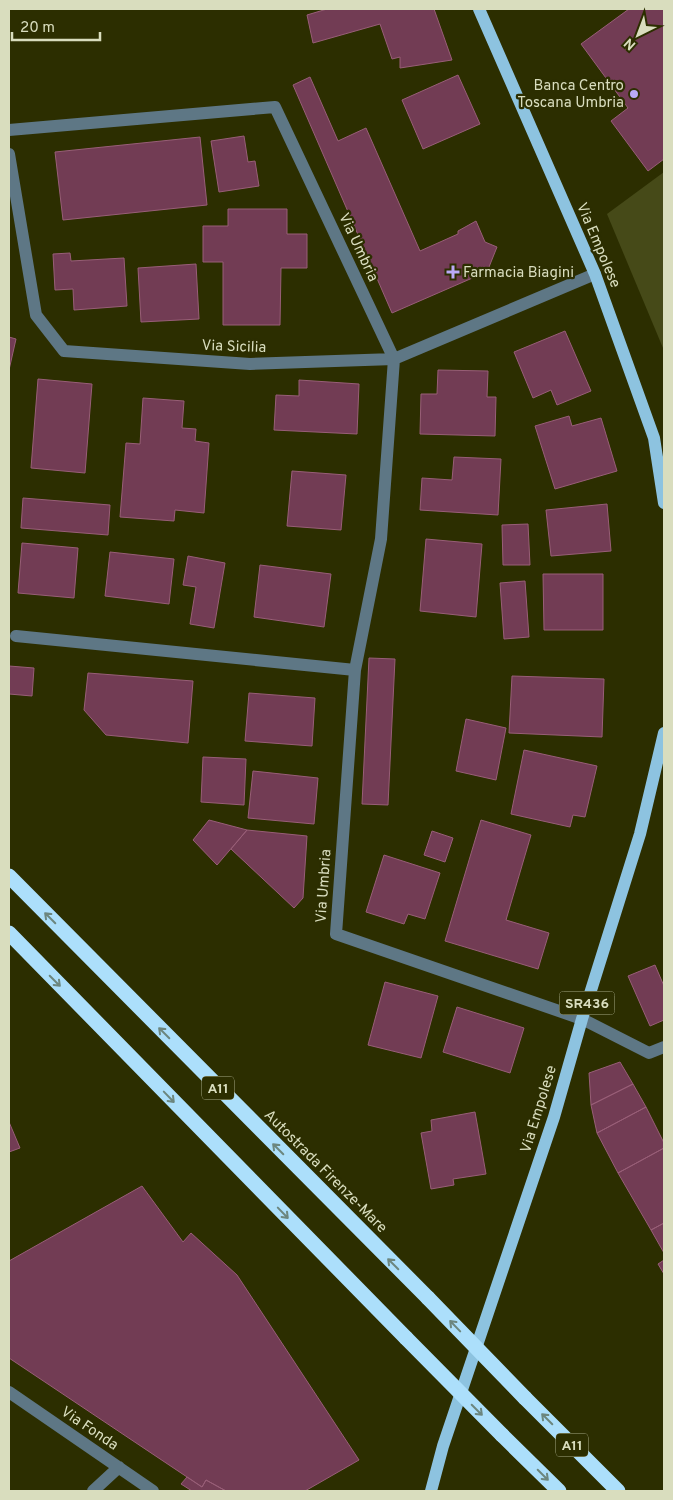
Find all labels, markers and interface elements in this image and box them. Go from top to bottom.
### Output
scale bar [12,10,100,42]
north arrow [613,10,663,60]
text: 20 m [20,19,55,38]
text: N [621,34,640,53]
place label: Banca Centro Toscana Umbria [517,77,624,113]
marker: Banca Centro Toscana Umbria [628,88,640,100]
street label: Via Empolese [571,200,624,291]
street label: Via Umbria [333,210,382,285]
place label: Farmacia Biagini [463,264,574,283]
marker: Farmacia Biagini [447,266,459,278]
street label: Via Sicilia [201,337,267,358]
street label: Via Umbria [312,849,337,924]
one-way arrow [44,912,56,924]
one-way arrow [49,974,61,987]
road number: SR436 [560,991,614,1014]
one-way arrow [158,1027,170,1040]
street label: Via Empolese [517,1063,562,1156]
road number: A11 [202,1076,234,1100]
one-way arrow [163,1090,175,1103]
street label: Autostrada Firenze-Mare [259,1106,391,1238]
one-way arrow [272,1143,285,1155]
one-way arrow [277,1206,289,1219]
one-way arrow [387,1257,399,1270]
one-way arrow [449,1320,461,1332]
street label: Via Fonda [57,1403,122,1455]
one-way arrow [471,1404,484,1416]
one-way arrow [541,1413,553,1426]
road number: A11 [556,1434,588,1456]
one-way arrow [537,1469,549,1482]

